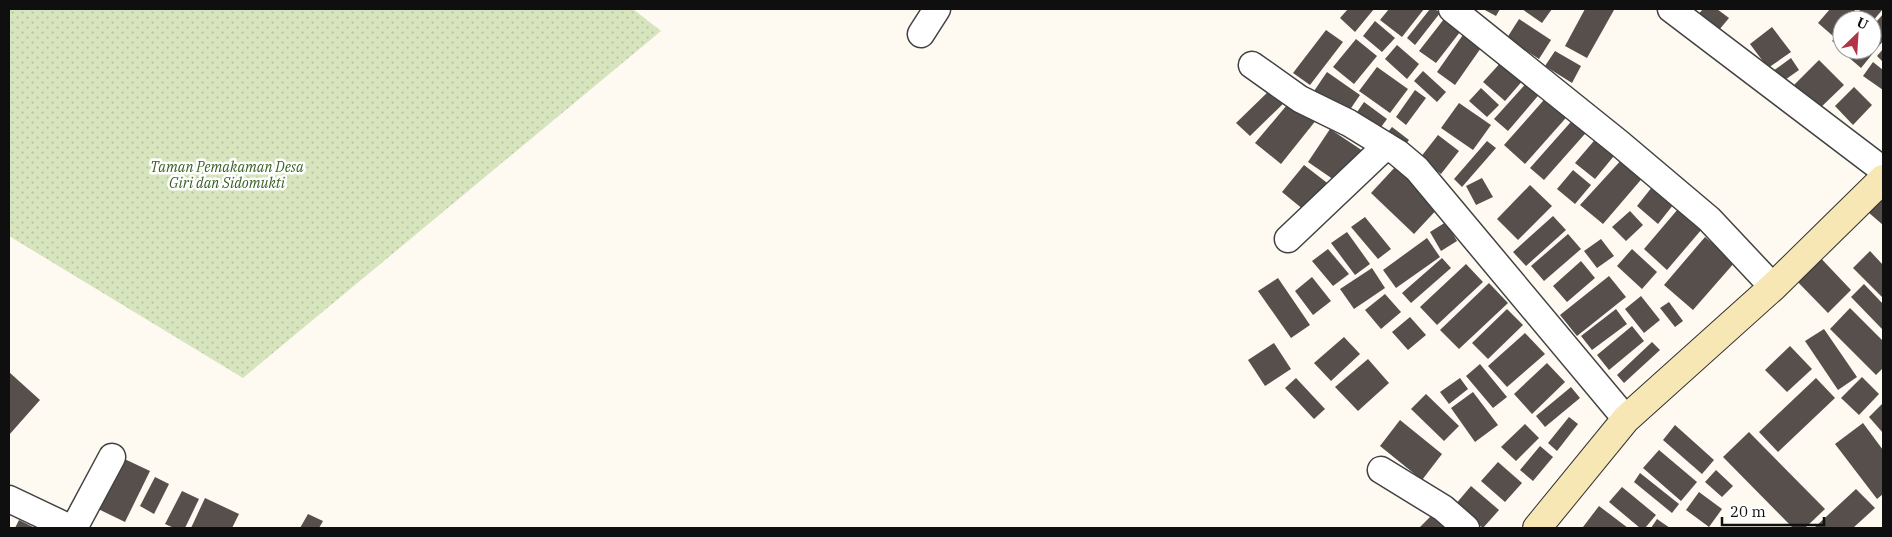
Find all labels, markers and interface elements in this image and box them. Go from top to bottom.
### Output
north arrow [1832,10,1882,60]
text: U [1854,13,1871,34]
park label: Taman Pemakaman Desa Giri dan Sidomukti [150,158,304,192]
scale bar [1722,494,1824,526]
text: 20 m [1730,502,1766,521]

